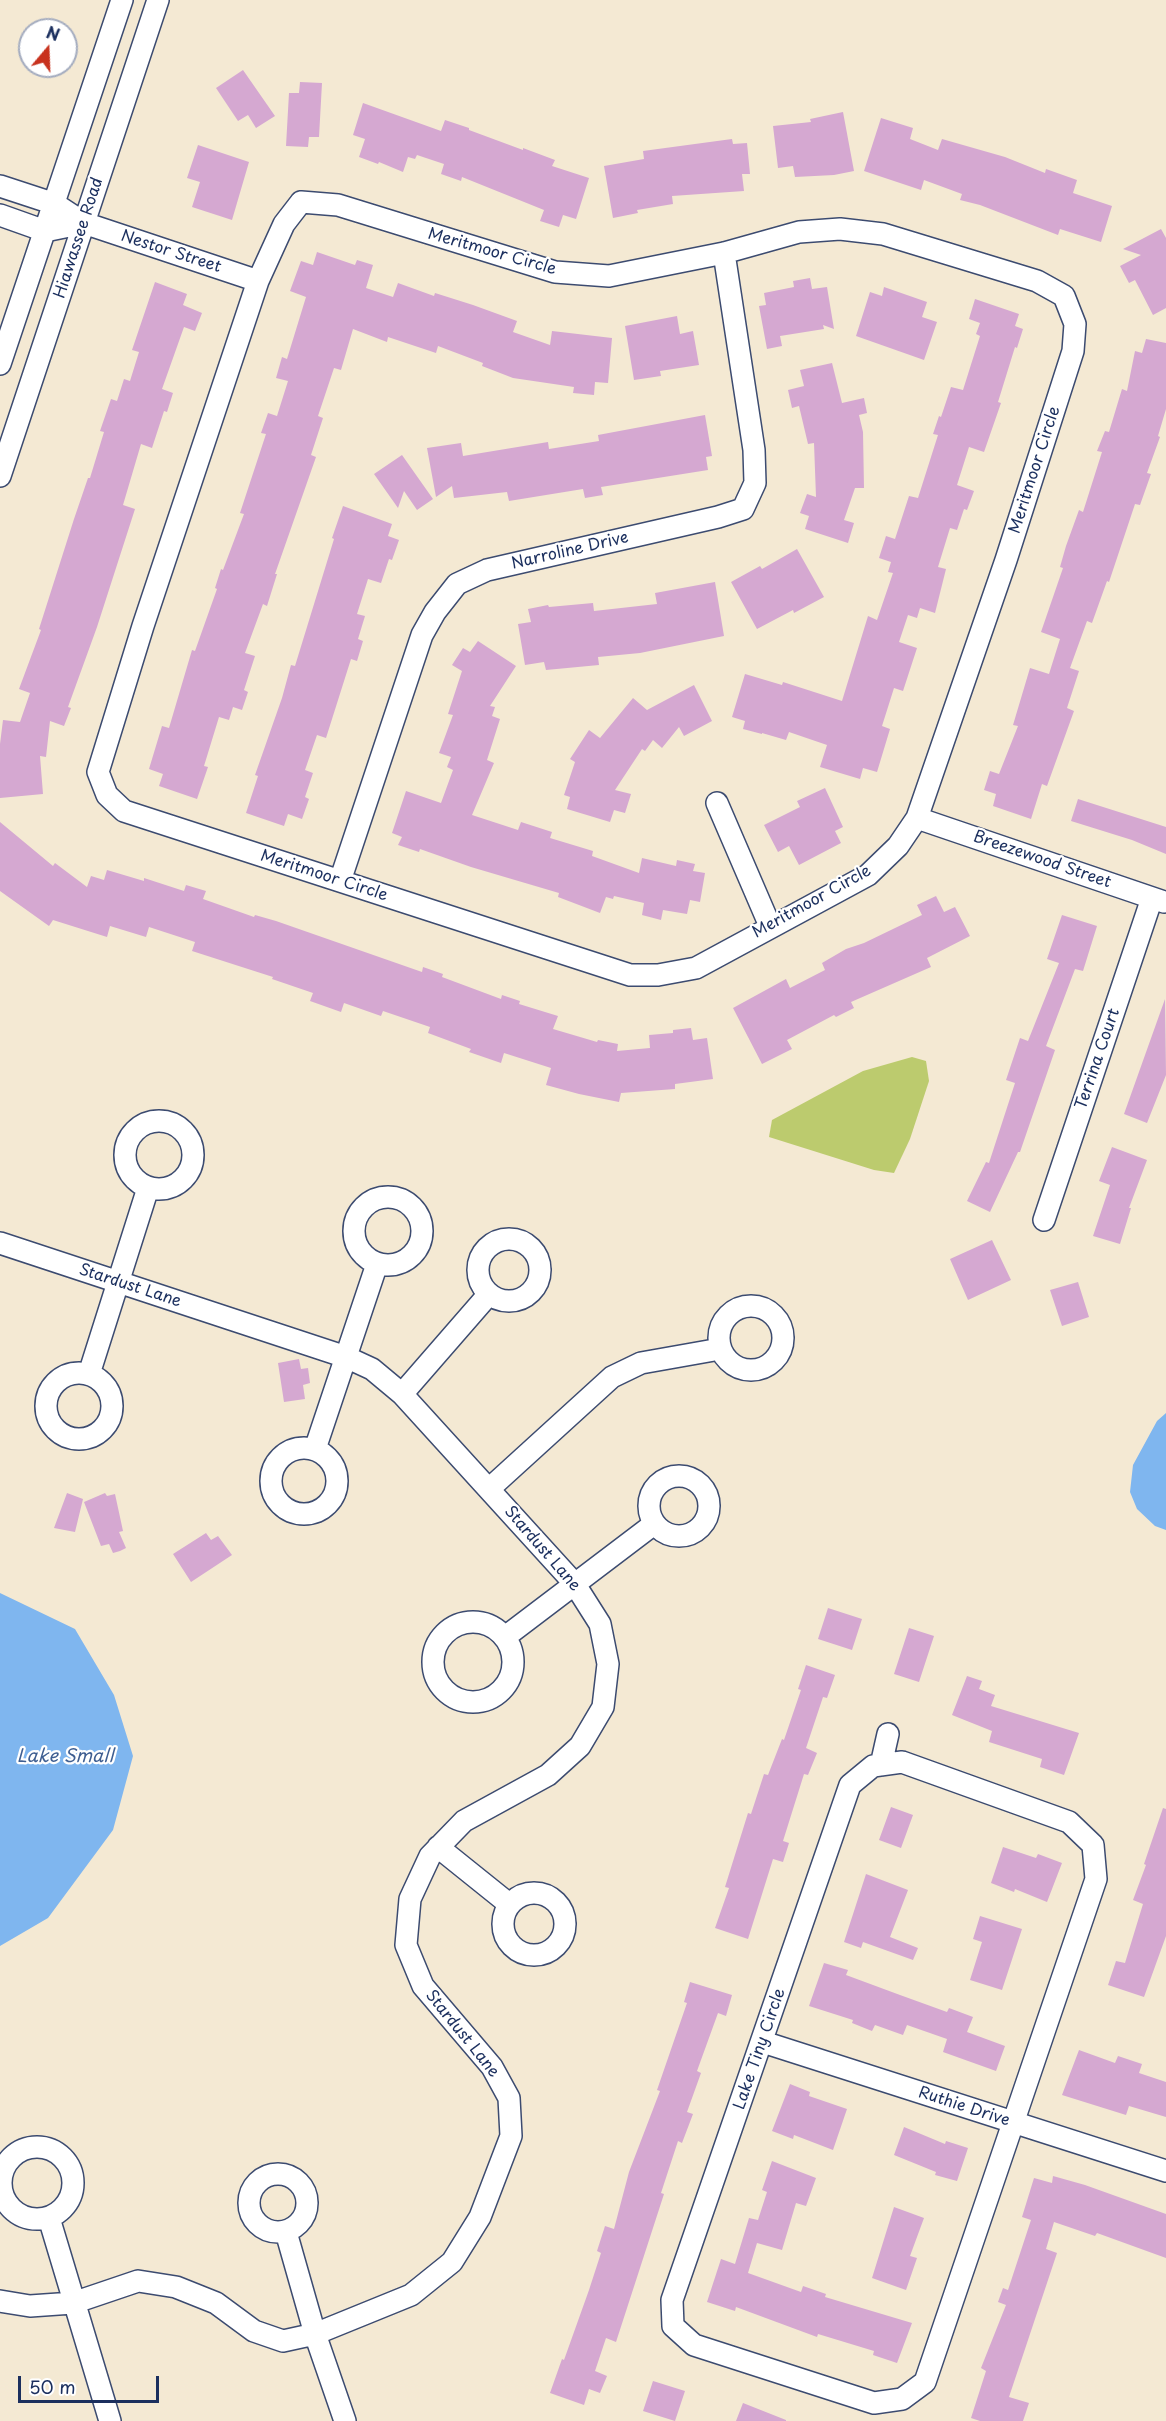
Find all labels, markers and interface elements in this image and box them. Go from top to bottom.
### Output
north arrow [18,18,78,78]
text: N [43,19,63,46]
street label: Hiawassee Road [50,175,108,301]
street label: Meritmoor Circle [426,224,558,280]
street label: Nestor Street [118,227,224,277]
street label: Meritmoor Circle [1005,404,1065,536]
street label: Narroline Drive [510,528,630,574]
street label: Breezewood Street [971,827,1113,893]
street label: Meritmoor Circle [258,846,390,906]
street label: Meritmoor Circle [749,861,875,943]
street label: Terrina Court [1072,1006,1124,1112]
street label: Stardust Lane [76,1260,184,1312]
street label: Stardust Lane [500,1502,584,1596]
water label: Lake Small [17,1746,113,1768]
street label: Stardust Lane [421,1986,503,2082]
street label: Lake Tiny Circle [730,1986,790,2112]
street label: Ruthie Drive [916,2083,1012,2131]
scale bar [21,2364,162,2402]
text: 50 m [29,2373,76,2400]

